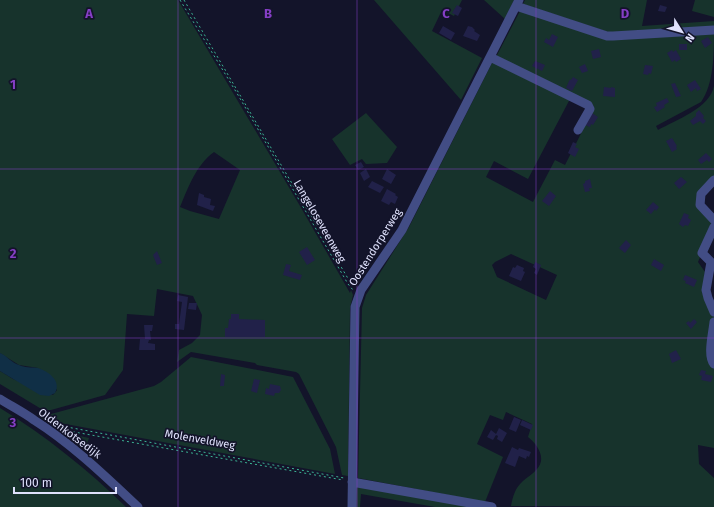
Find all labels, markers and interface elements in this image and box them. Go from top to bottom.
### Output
text: A [84,6,93,21]
text: B [264,6,272,21]
text: C [442,6,450,21]
text: D [621,6,630,21]
north arrow [662,12,702,52]
text: N [682,31,697,45]
text: 1 [10,77,16,92]
street label: Langeloseveenweg [291,178,349,265]
street label: Oostendorperweg [346,206,405,288]
text: 2 [10,246,17,261]
street label: Oldenkotsedijk [36,406,104,461]
text: 3 [9,415,17,430]
street label: Molenveldweg [164,427,236,452]
scale bar [14,469,116,495]
text: 100 m [20,476,52,490]

